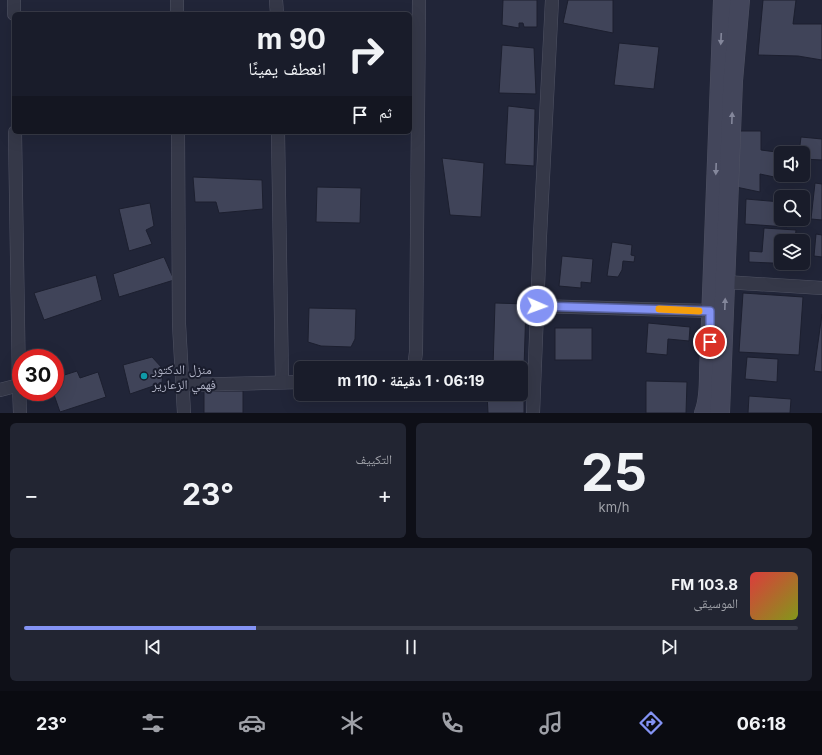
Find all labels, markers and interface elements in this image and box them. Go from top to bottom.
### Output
text: 90 m [257,22,326,56]
icon: right [340,28,392,80]
one-way arrow [718,33,724,46]
text: انعطف يمينًا [248,58,326,79]
text: ثم [379,103,392,122]
icon: arrive [349,104,371,126]
one-way arrow [729,111,735,124]
map controls [774,146,810,270]
button: sound [774,146,810,182]
one-way arrow [713,163,719,176]
button: search [774,190,810,226]
button: layers [774,234,810,270]
position arrow [516,285,558,327]
one-way arrow [721,298,728,310]
pin [693,325,727,359]
icon: arrive [699,331,721,353]
speed limit sign: 30 [12,349,64,401]
place label: منزل الدكتور فهمي الزعارير [151,361,216,395]
marker: منزل الدكتور فهمي الزعارير [139,371,149,381]
text: 06:19 · 1 دقيقة · 110 m [337,371,485,390]
text: 25 [581,441,647,504]
text: التكييف [356,451,392,467]
text: 23° [182,476,234,512]
text: − [24,482,39,508]
text: + [377,482,392,508]
text: km/h [599,499,629,515]
text: 103.8 FM [671,575,738,594]
text: الموسيقى [694,595,738,611]
icon: previous [142,636,164,658]
icon: pause [400,636,422,658]
icon: next [658,636,680,658]
icon: filters [139,709,167,737]
icon: car [238,709,266,737]
icon: climate [338,709,366,737]
icon: phone [438,709,466,737]
icon: music [537,709,565,737]
icon: directions [637,709,665,737]
text: 23° [36,713,67,734]
text: 06:18 [737,713,786,734]

